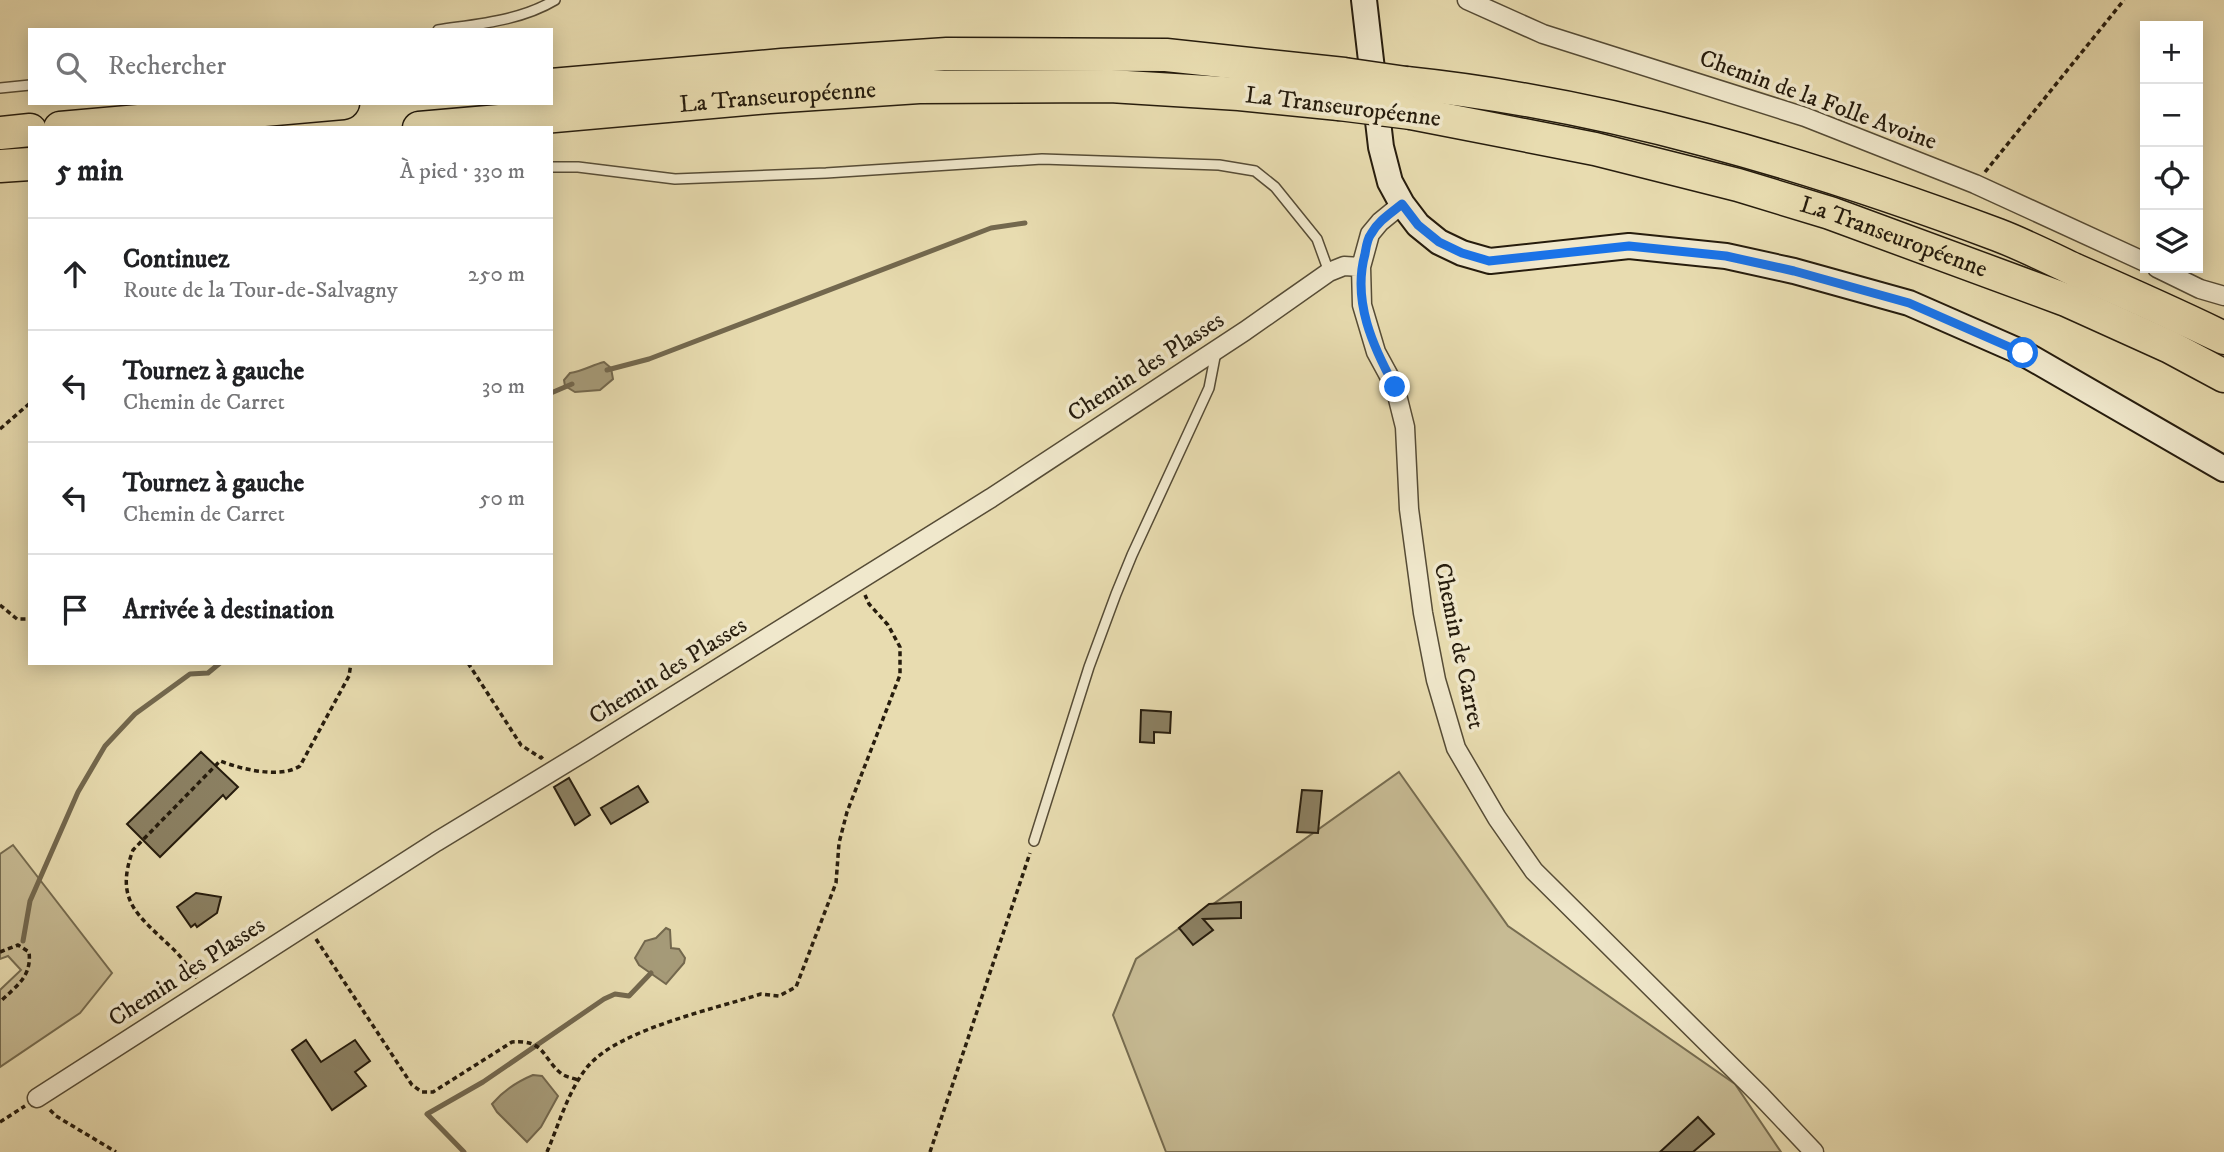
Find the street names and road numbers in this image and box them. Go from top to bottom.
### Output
street label: Chemin de la Folle Avoine [1695,43,1941,157]
street label: La Transeuropéenne [678,75,877,120]
street label: La Transeuropéenne [1243,80,1443,134]
street label: La Transeuropéenne [1796,190,1991,285]
street label: Chemin des Plasses [1062,305,1230,429]
street label: Chemin de Carret [1427,560,1491,732]
street label: Chemin des Plasses [583,610,753,732]
street label: Chemin des Plasses [103,910,271,1034]

